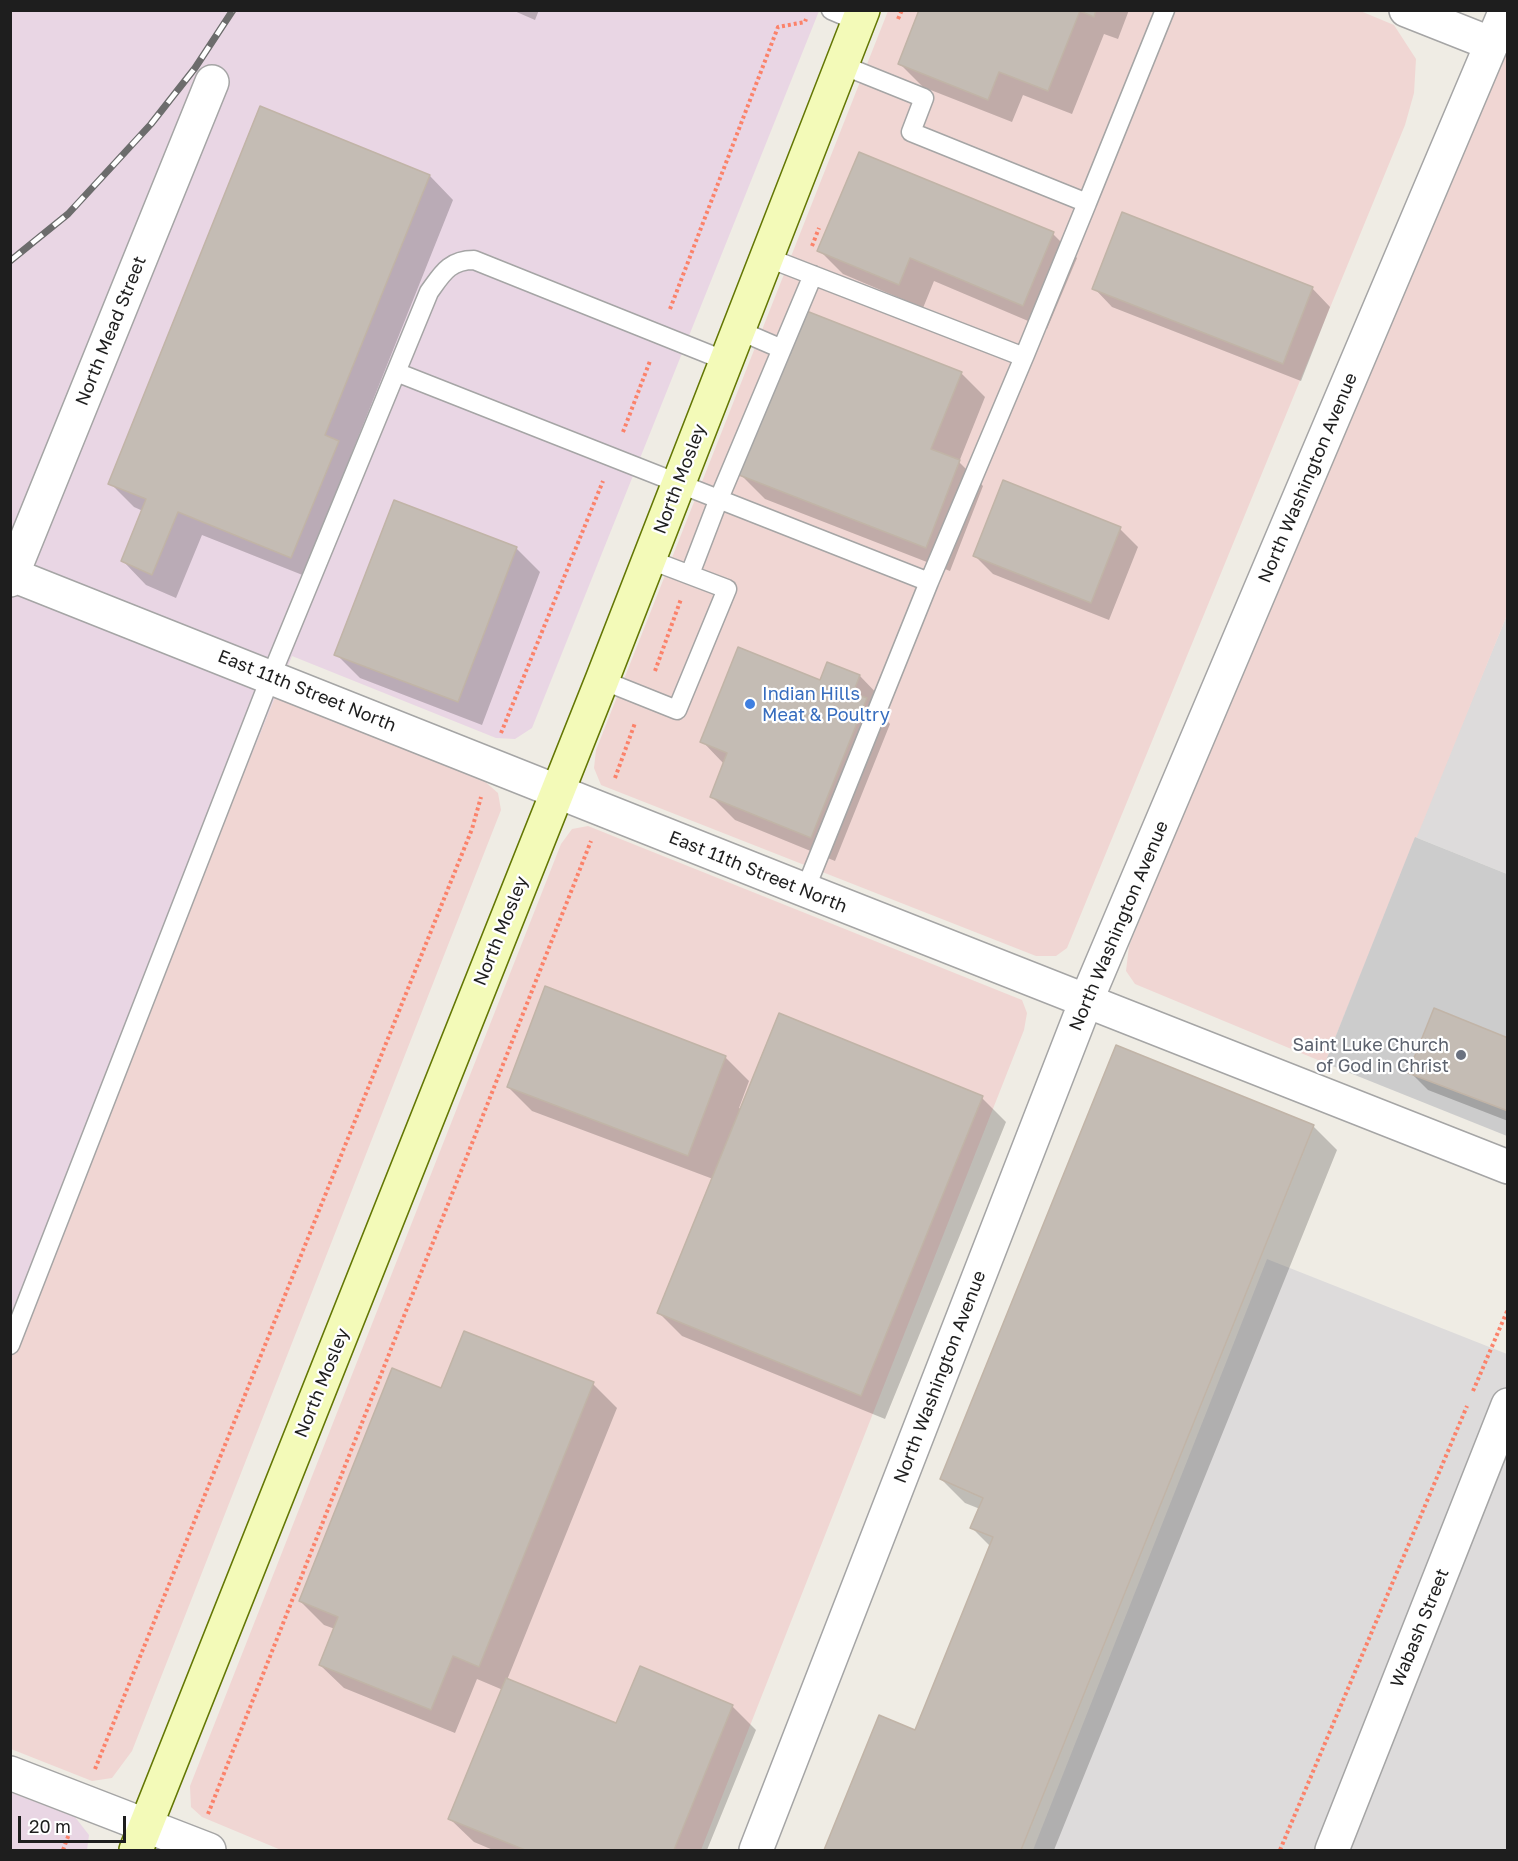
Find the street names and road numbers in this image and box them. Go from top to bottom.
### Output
street label: North Mead Street [71,253,151,409]
street label: North Washington Avenue [1254,370,1362,586]
street label: North Mosley [649,421,711,537]
street label: East 11th Street North [215,645,399,737]
street label: North Washington Avenue [1065,818,1173,1034]
street label: East 11th Street North [666,826,850,918]
street label: North Mosley [469,873,533,989]
street label: North Washington Avenue [889,1268,991,1486]
street label: North Mosley [290,1325,354,1441]
street label: Wabash Street [1386,1565,1454,1691]

